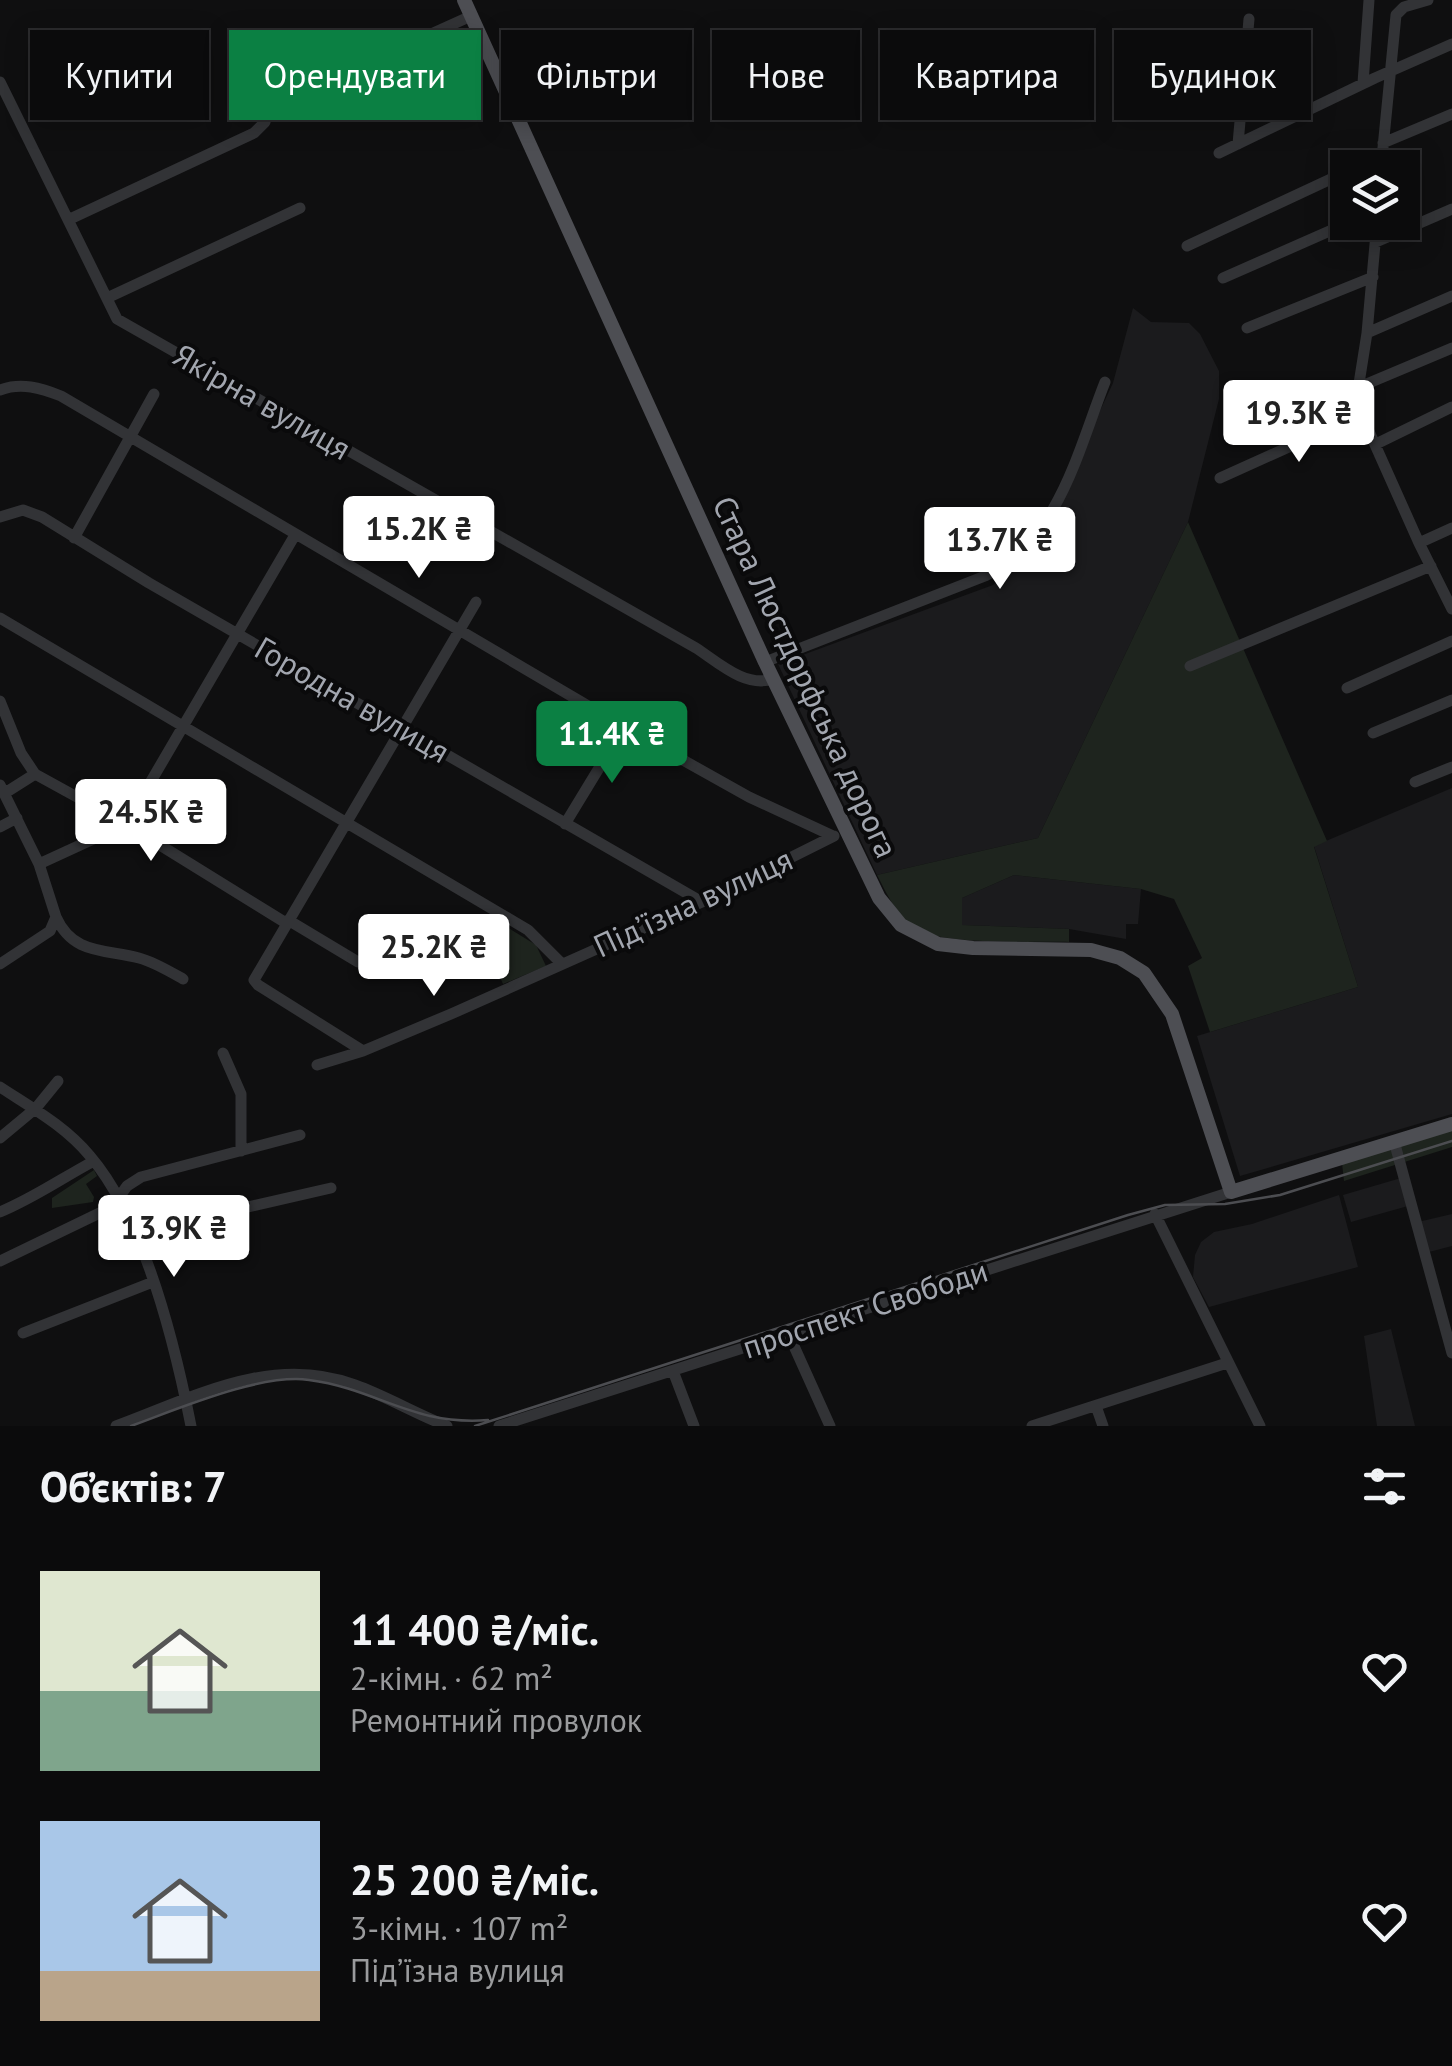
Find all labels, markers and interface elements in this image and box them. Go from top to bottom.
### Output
chip: Купити [30,30,209,120]
chip: Орендувати [229,30,481,120]
chip: Фільтри [501,30,692,120]
chip: Нове [712,30,860,120]
chip: Квартира [880,30,1094,120]
chip: Будинок [1114,30,1311,120]
map controls [1330,150,1420,240]
button: layers [1330,150,1420,240]
street label: Якірна вулиця [166,333,359,469]
pin: 19.3K ₴ [1207,380,1391,465]
text: 19.3K ₴ [1245,391,1353,433]
street label: Стара Люстдорфська дорога [704,489,908,864]
pin: 15.2K ₴ [327,496,511,581]
text: 15.2K ₴ [365,507,473,549]
pin: 13.7K ₴ [908,507,1092,592]
text: 13.7K ₴ [946,518,1054,560]
street label: Городна вулиця [248,626,457,772]
pin: 11.4K ₴ [520,701,704,786]
text: 11.4K ₴ [558,712,666,754]
pin: 24.5K ₴ [59,779,243,864]
text: 24.5K ₴ [97,790,205,832]
street label: Підʼїзна вулиця [586,838,799,966]
pin: 25.2K ₴ [342,914,526,999]
text: 25.2K ₴ [380,925,488,967]
pin: 13.9K ₴ [82,1195,266,1280]
text: 13.9K ₴ [120,1206,228,1248]
street label: проспект Свободи [737,1249,993,1367]
text: Об’єктів: 7 [40,1459,227,1514]
icon: filters [1357,1459,1412,1514]
text: 11 400 ₴/міс. [350,1602,599,1657]
icon: home [120,1611,240,1731]
icon: heart [1357,1644,1412,1699]
text: 2-кімн. · 62 m² [350,1657,553,1699]
text: Ремонтний провулок [350,1699,642,1741]
text: 25 200 ₴/міс. [350,1852,599,1907]
icon: home [120,1861,240,1981]
icon: heart [1357,1894,1412,1949]
text: 3-кімн. · 107 m² [350,1907,568,1949]
text: Підʼїзна вулиця [350,1949,565,1991]

